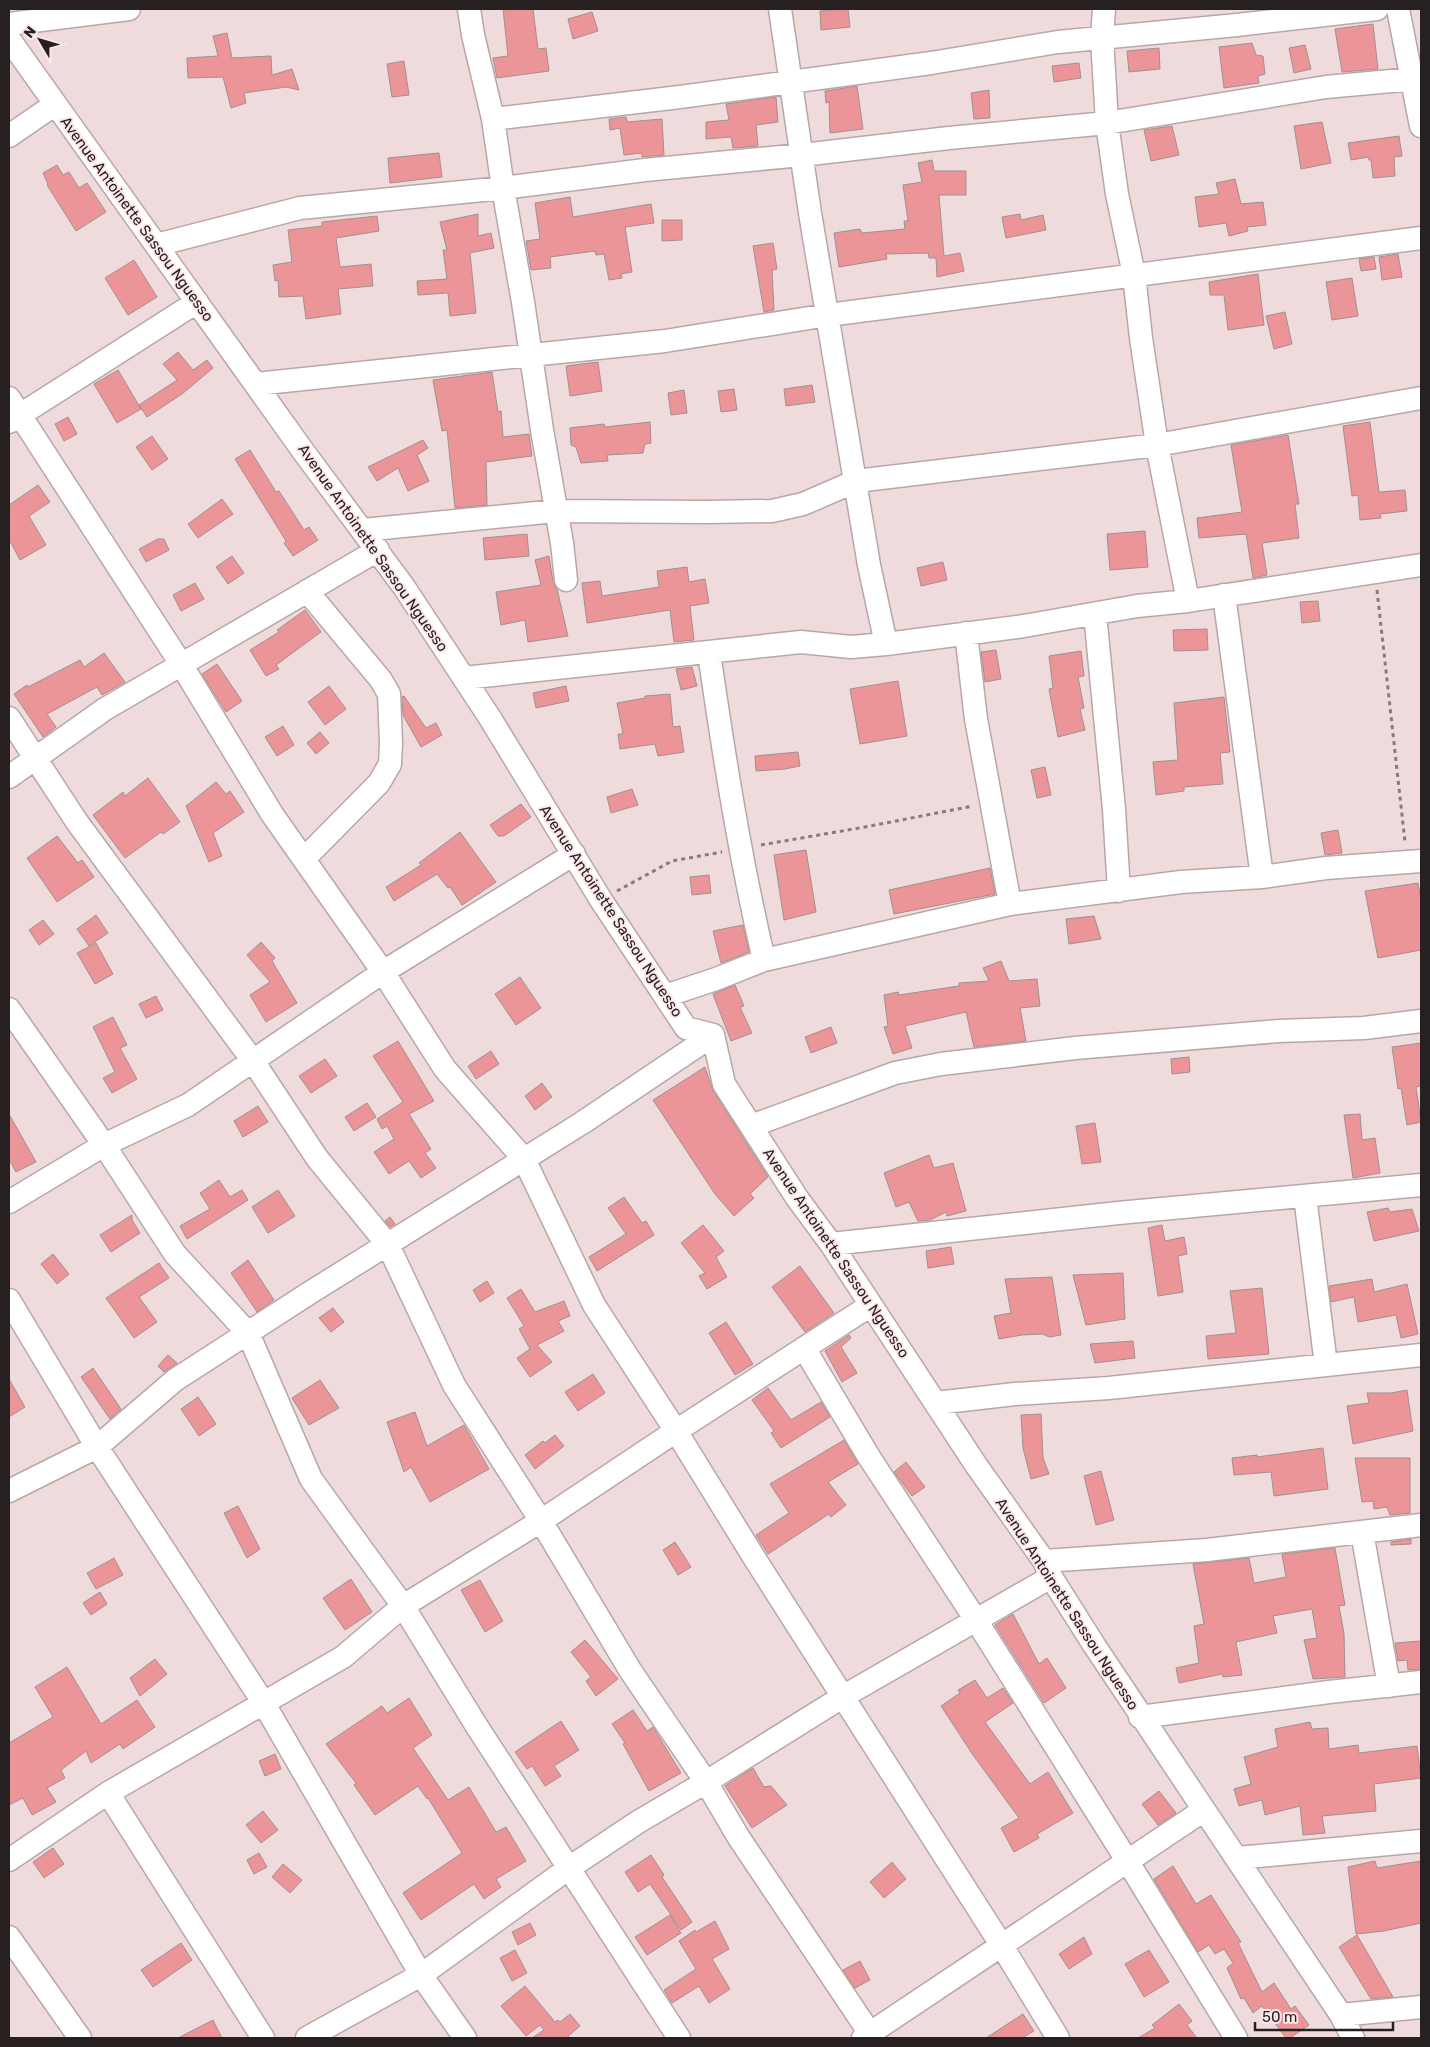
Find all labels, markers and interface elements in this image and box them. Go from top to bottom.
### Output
north arrow [15,15,65,65]
text: N [20,23,40,42]
street label: Avenue Antoinette Sassou Nguesso [56,113,218,325]
street label: Avenue Antoinette Sassou Nguesso [294,441,452,655]
street label: Avenue Antoinette Sassou Nguesso [536,802,686,1020]
street label: Avenue Antoinette Sassou Nguesso [759,1145,913,1361]
street label: Avenue Antoinette Sassou Nguesso [992,1495,1142,1713]
scale bar [1255,2000,1392,2032]
text: 50 m [1262,2008,1297,2026]

